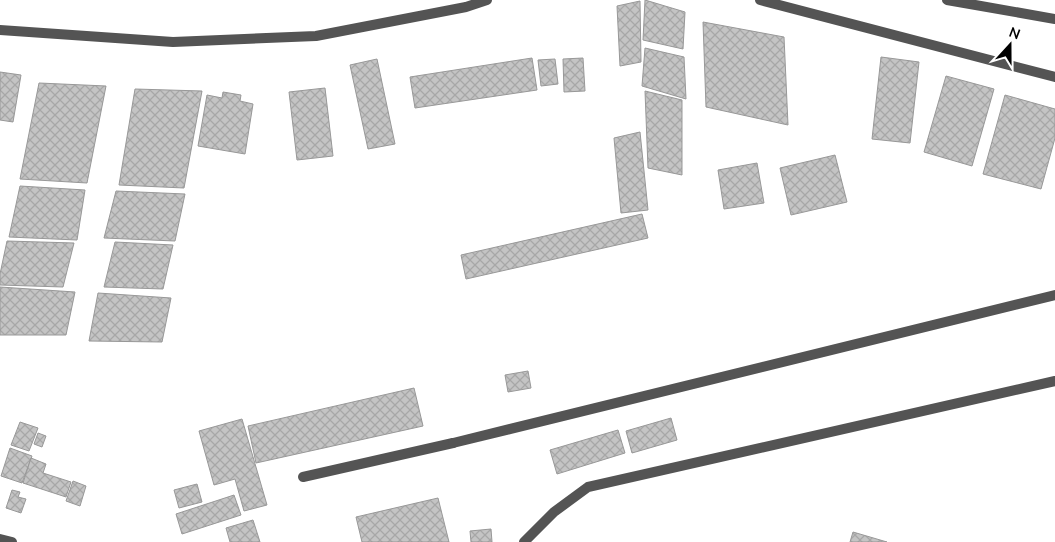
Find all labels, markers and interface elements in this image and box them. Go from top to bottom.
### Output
north arrow [985,20,1035,70]
text: N [1006,23,1023,43]

